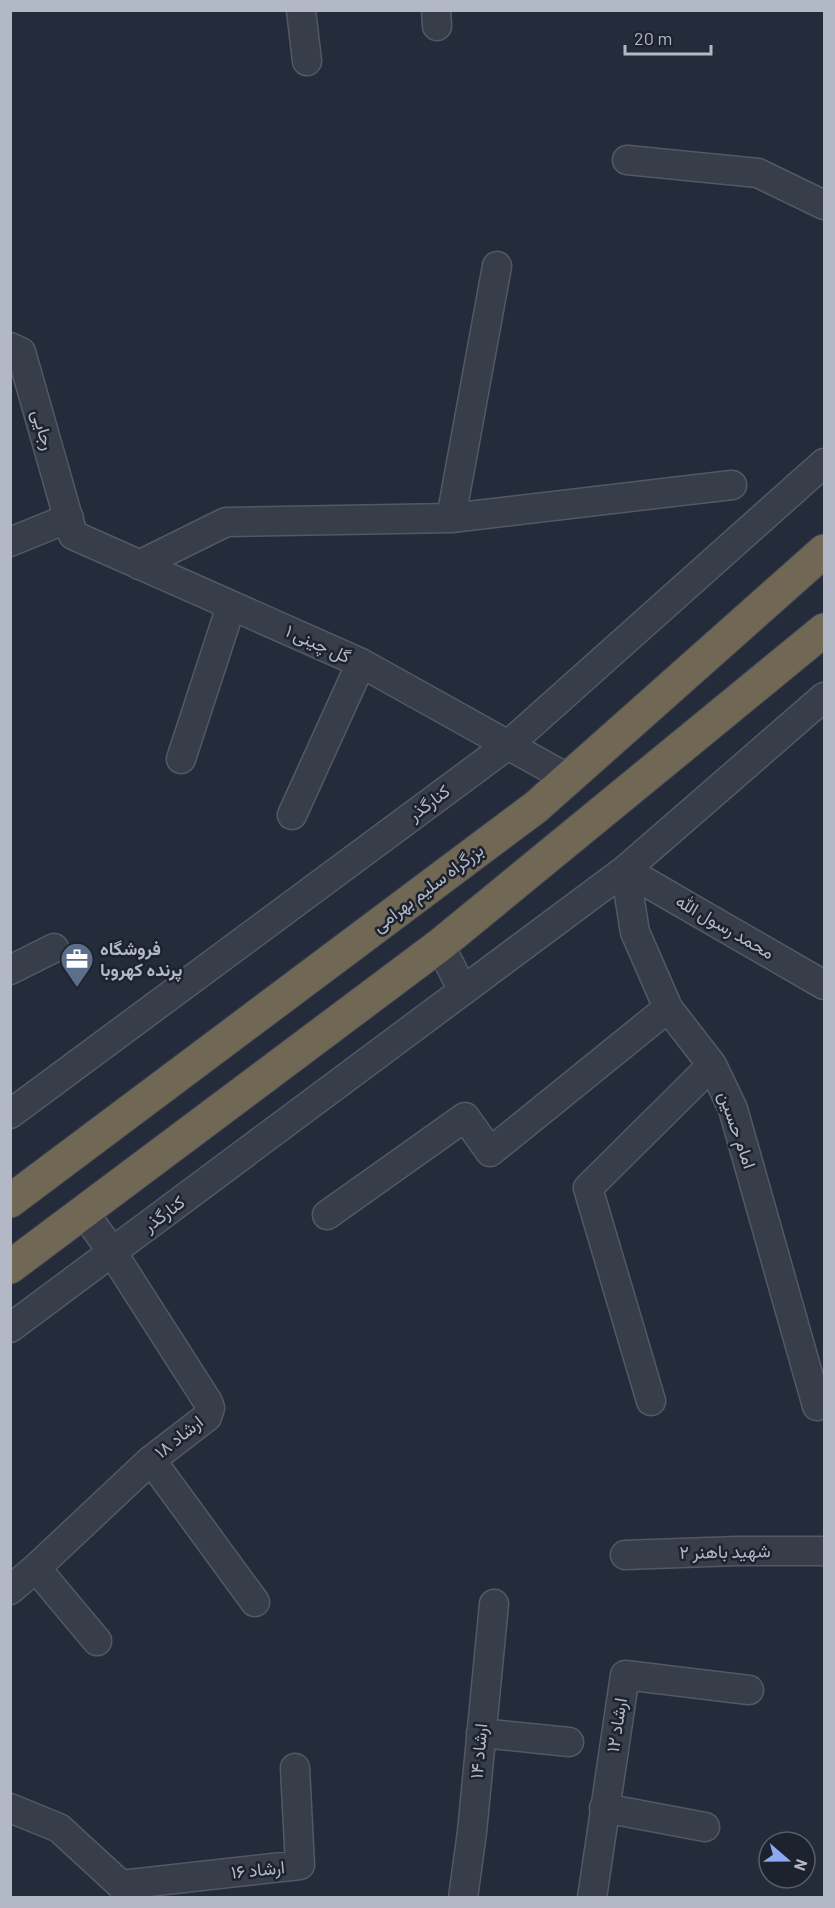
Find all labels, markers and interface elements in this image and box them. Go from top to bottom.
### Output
scale bar [625,18,710,56]
text: 20 m [634,27,672,49]
street label: رجایی [27,407,60,453]
street label: گل چینی ۱ [282,619,354,669]
street label: کنارگذر [402,779,454,827]
street label: بزرگراه سلیم بهرامی [367,838,489,938]
street label: محمد رسول الله [672,889,779,964]
place label: فروشگاه پرنده کهروبا [100,937,183,982]
office icon: فروشگاه پرنده کهروبا [59,941,95,988]
street label: امام حسین [713,1088,761,1172]
street label: کنارگذر [137,1190,189,1238]
street label: ارشاد ۱۸ [150,1410,208,1463]
street label: شهید باهنر ۲ [679,1539,771,1564]
street label: ارشاد ۱۲ [601,1696,632,1754]
street label: ارشاد ۱۴ [465,1722,492,1780]
north arrow [757,1830,817,1890]
street label: ارشاد ۱۶ [230,1855,286,1884]
text: N [791,1857,812,1874]

